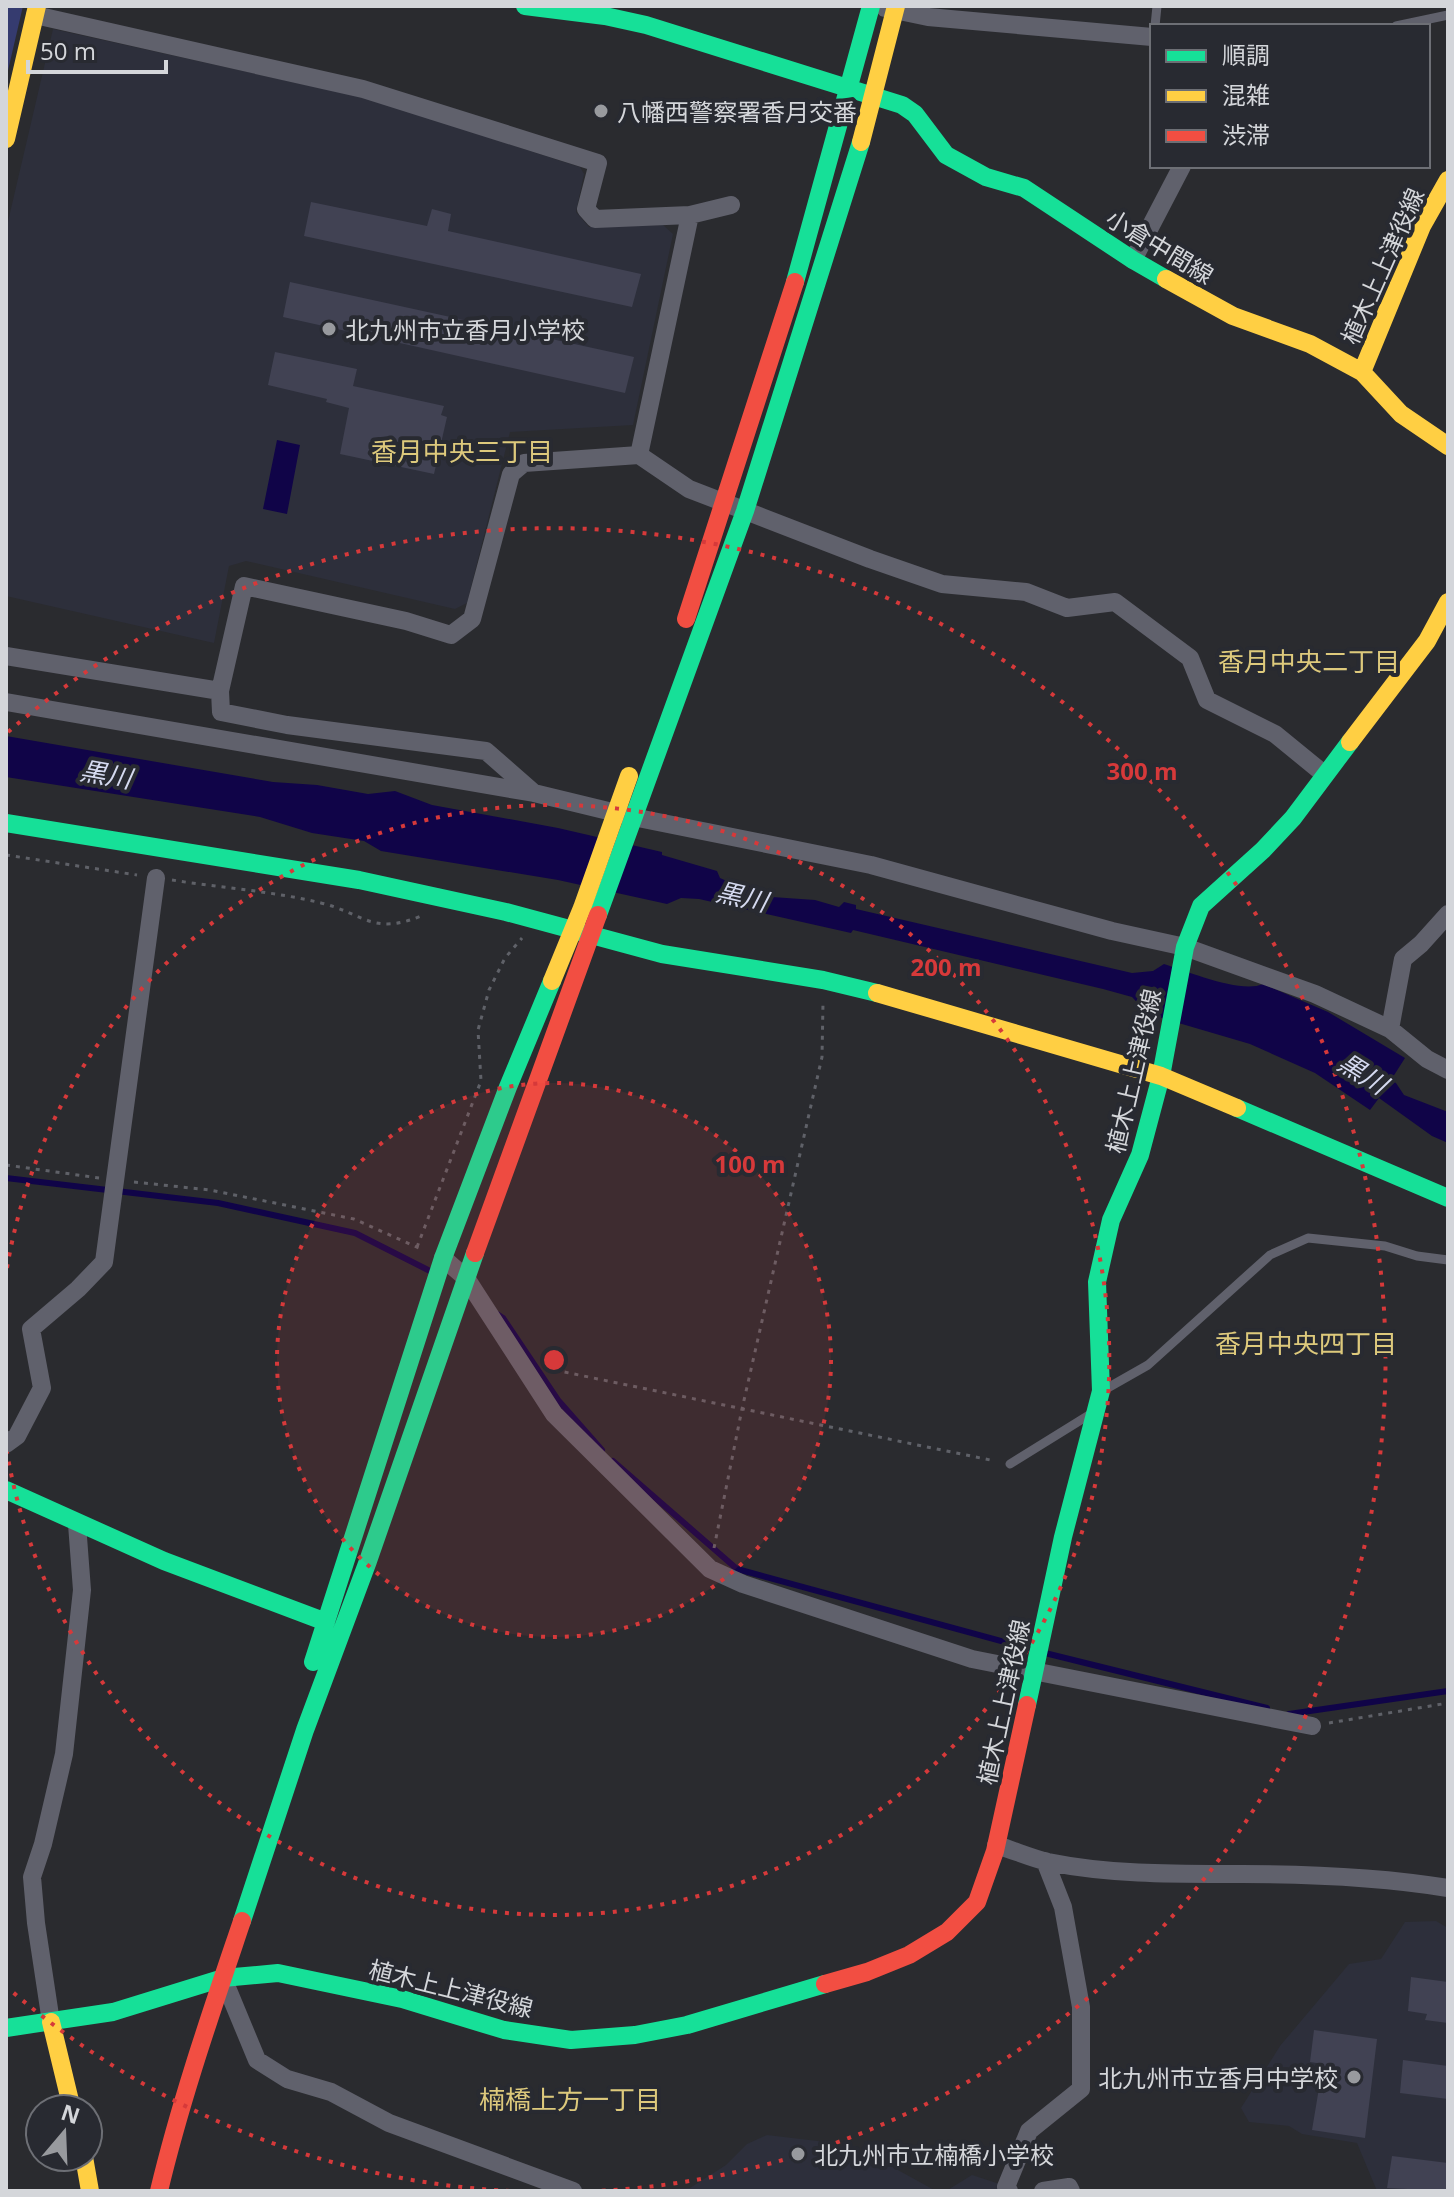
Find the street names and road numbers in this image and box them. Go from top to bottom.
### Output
street label: 植木上上津役線 [1333,183,1431,349]
street label: 小倉中間線 [1100,201,1220,291]
street label: 植木上上津役線 [1098,985,1168,1157]
street label: 植木上上津役線 [969,1616,1037,1788]
street label: 植木上上津役線 [366,1952,536,2024]

